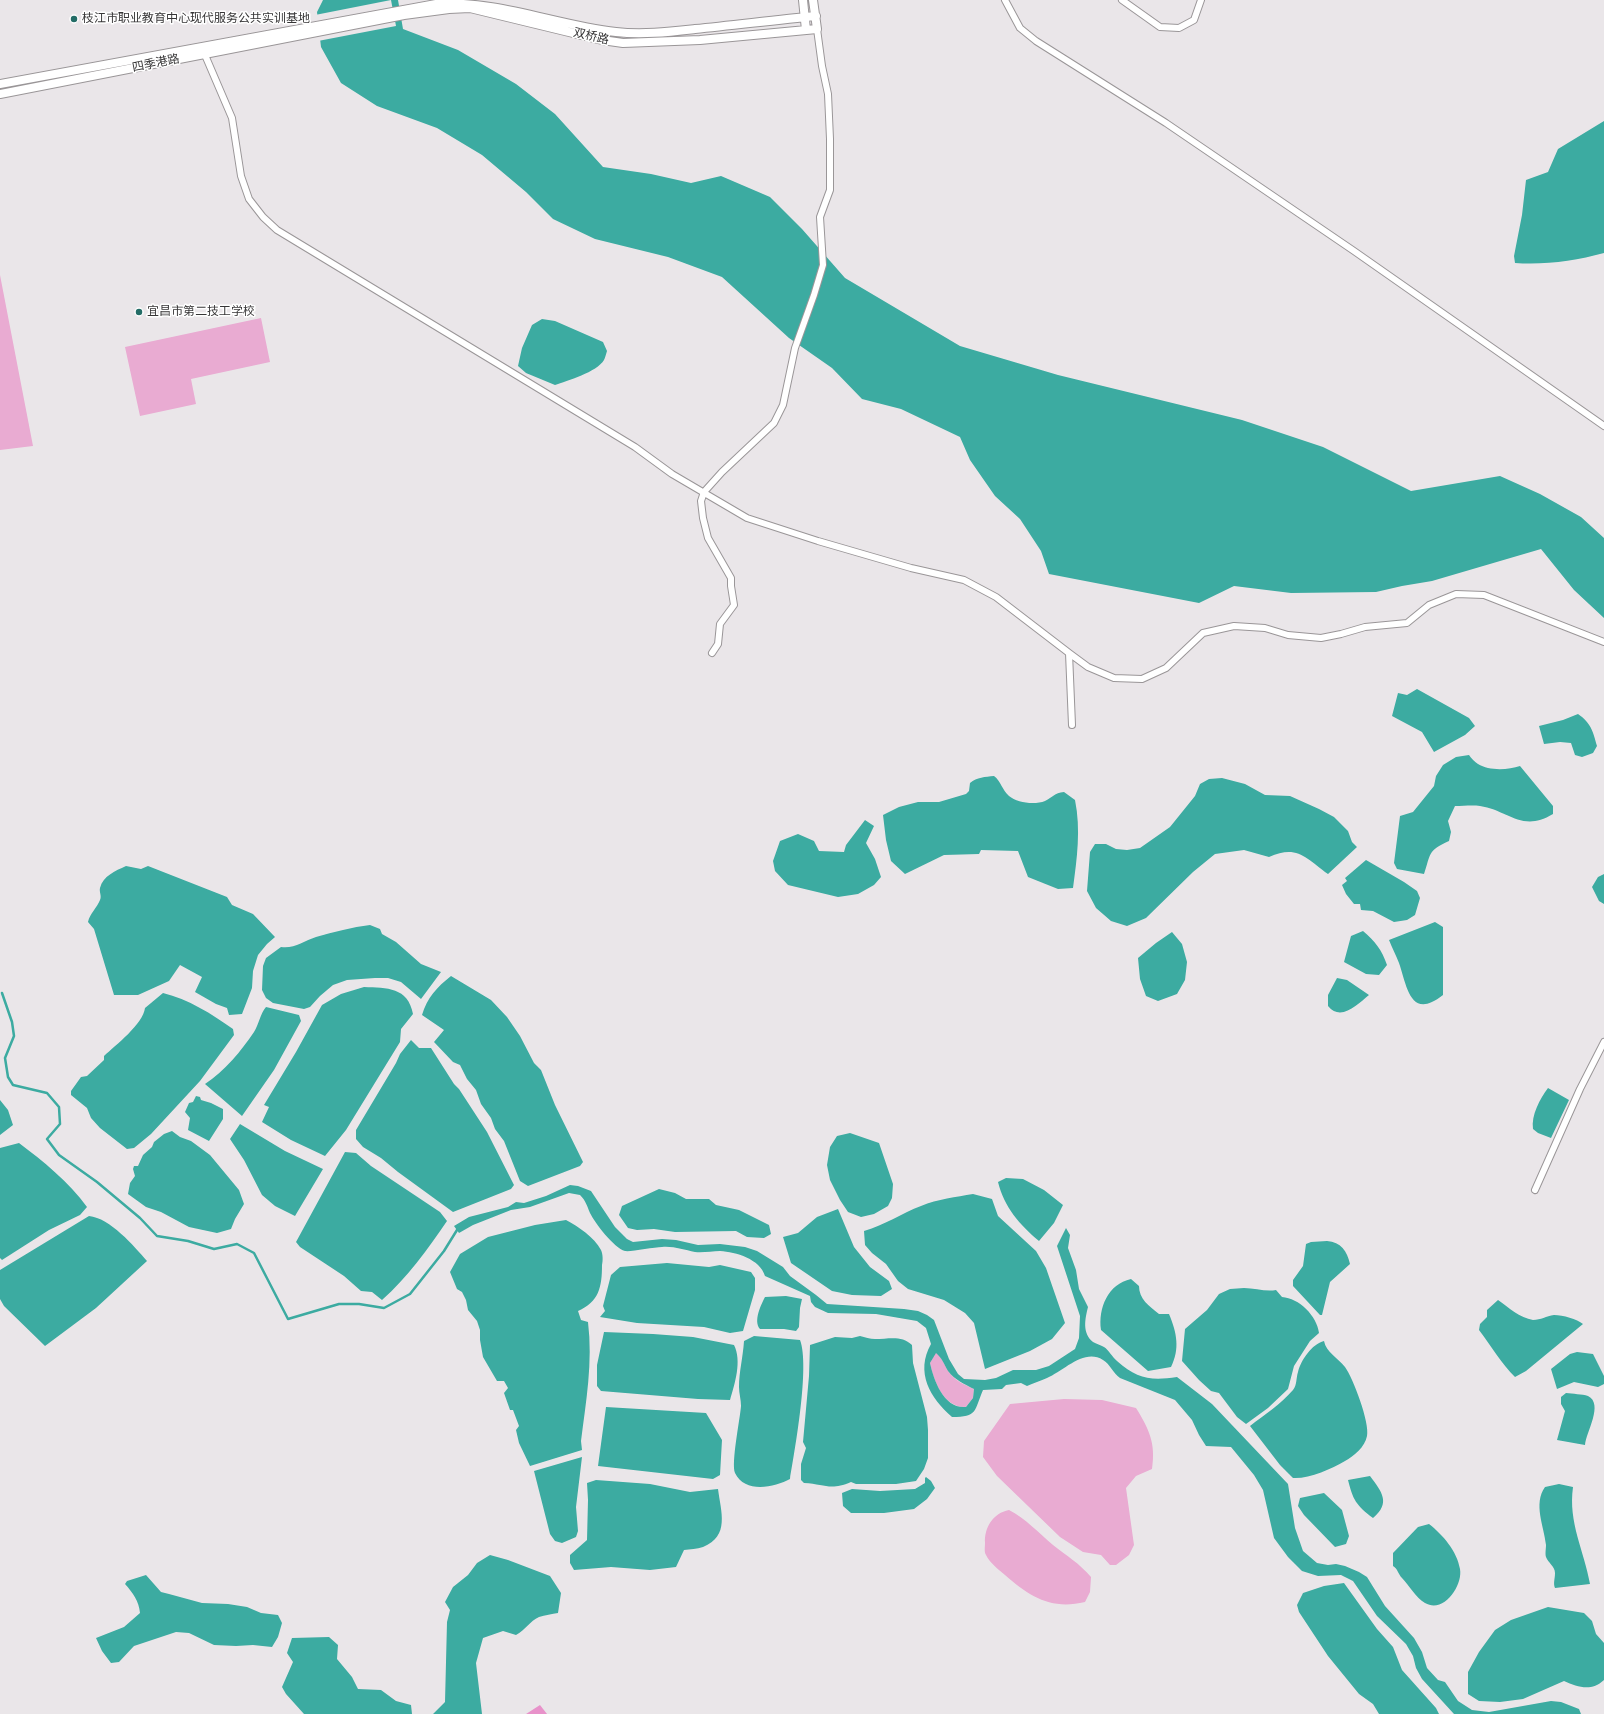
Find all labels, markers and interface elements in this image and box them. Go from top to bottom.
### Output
place label: 枝江市职业教育中心现代服务公共实训基地 [82,12,310,26]
marker: 枝江市职业教育中心现代服务公共实训基地 [69,14,79,24]
street label: 双桥路 [572,26,610,48]
street label: 四季港路 [131,52,181,76]
place label: 宜昌市第二技工学校 [147,305,255,319]
marker: 宜昌市第二技工学校 [134,307,144,317]

